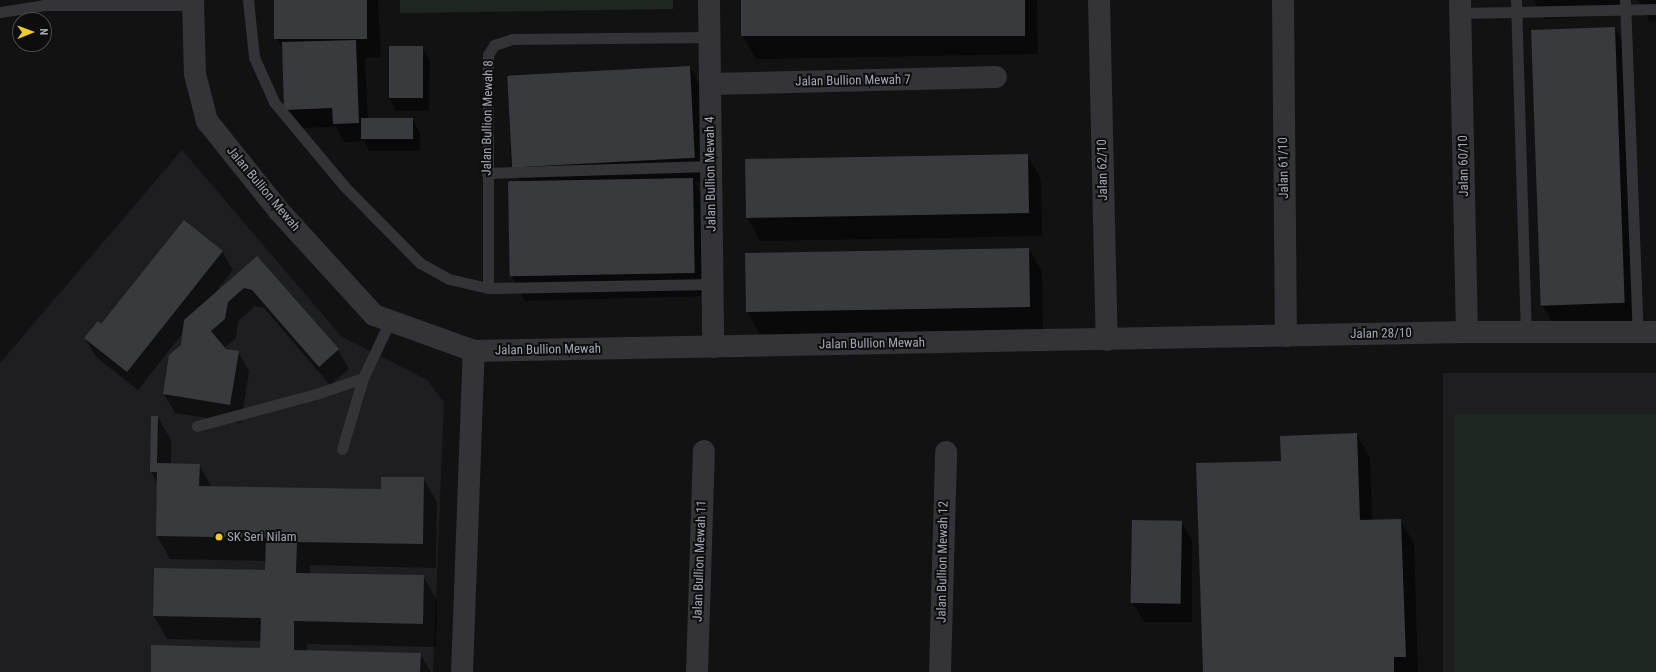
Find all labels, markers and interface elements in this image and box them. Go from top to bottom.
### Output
north arrow [12,12,52,52]
text: N [37,28,50,35]
street label: Jalan Bullion Mewah 8 [479,60,497,176]
street label: Jalan Bullion Mewah 7 [795,72,911,90]
street label: Jalan Bullion Mewah 4 [702,116,720,232]
street label: Jalan 60/10 [1456,135,1472,197]
street label: Jalan 61/10 [1276,137,1292,199]
street label: Jalan 62/10 [1095,139,1111,201]
street label: Jalan Bullion Mewah [223,143,303,235]
street label: Jalan 28/10 [1350,326,1412,342]
street label: Jalan Bullion Mewah [819,335,925,353]
street label: Jalan Bullion Mewah [495,341,601,359]
street label: Jalan Bullion Mewah 11 [690,500,710,622]
street label: Jalan Bullion Mewah 12 [934,501,952,623]
place label: SK Seri Nilam [227,529,297,545]
marker: SK Seri Nilam [214,532,224,542]

